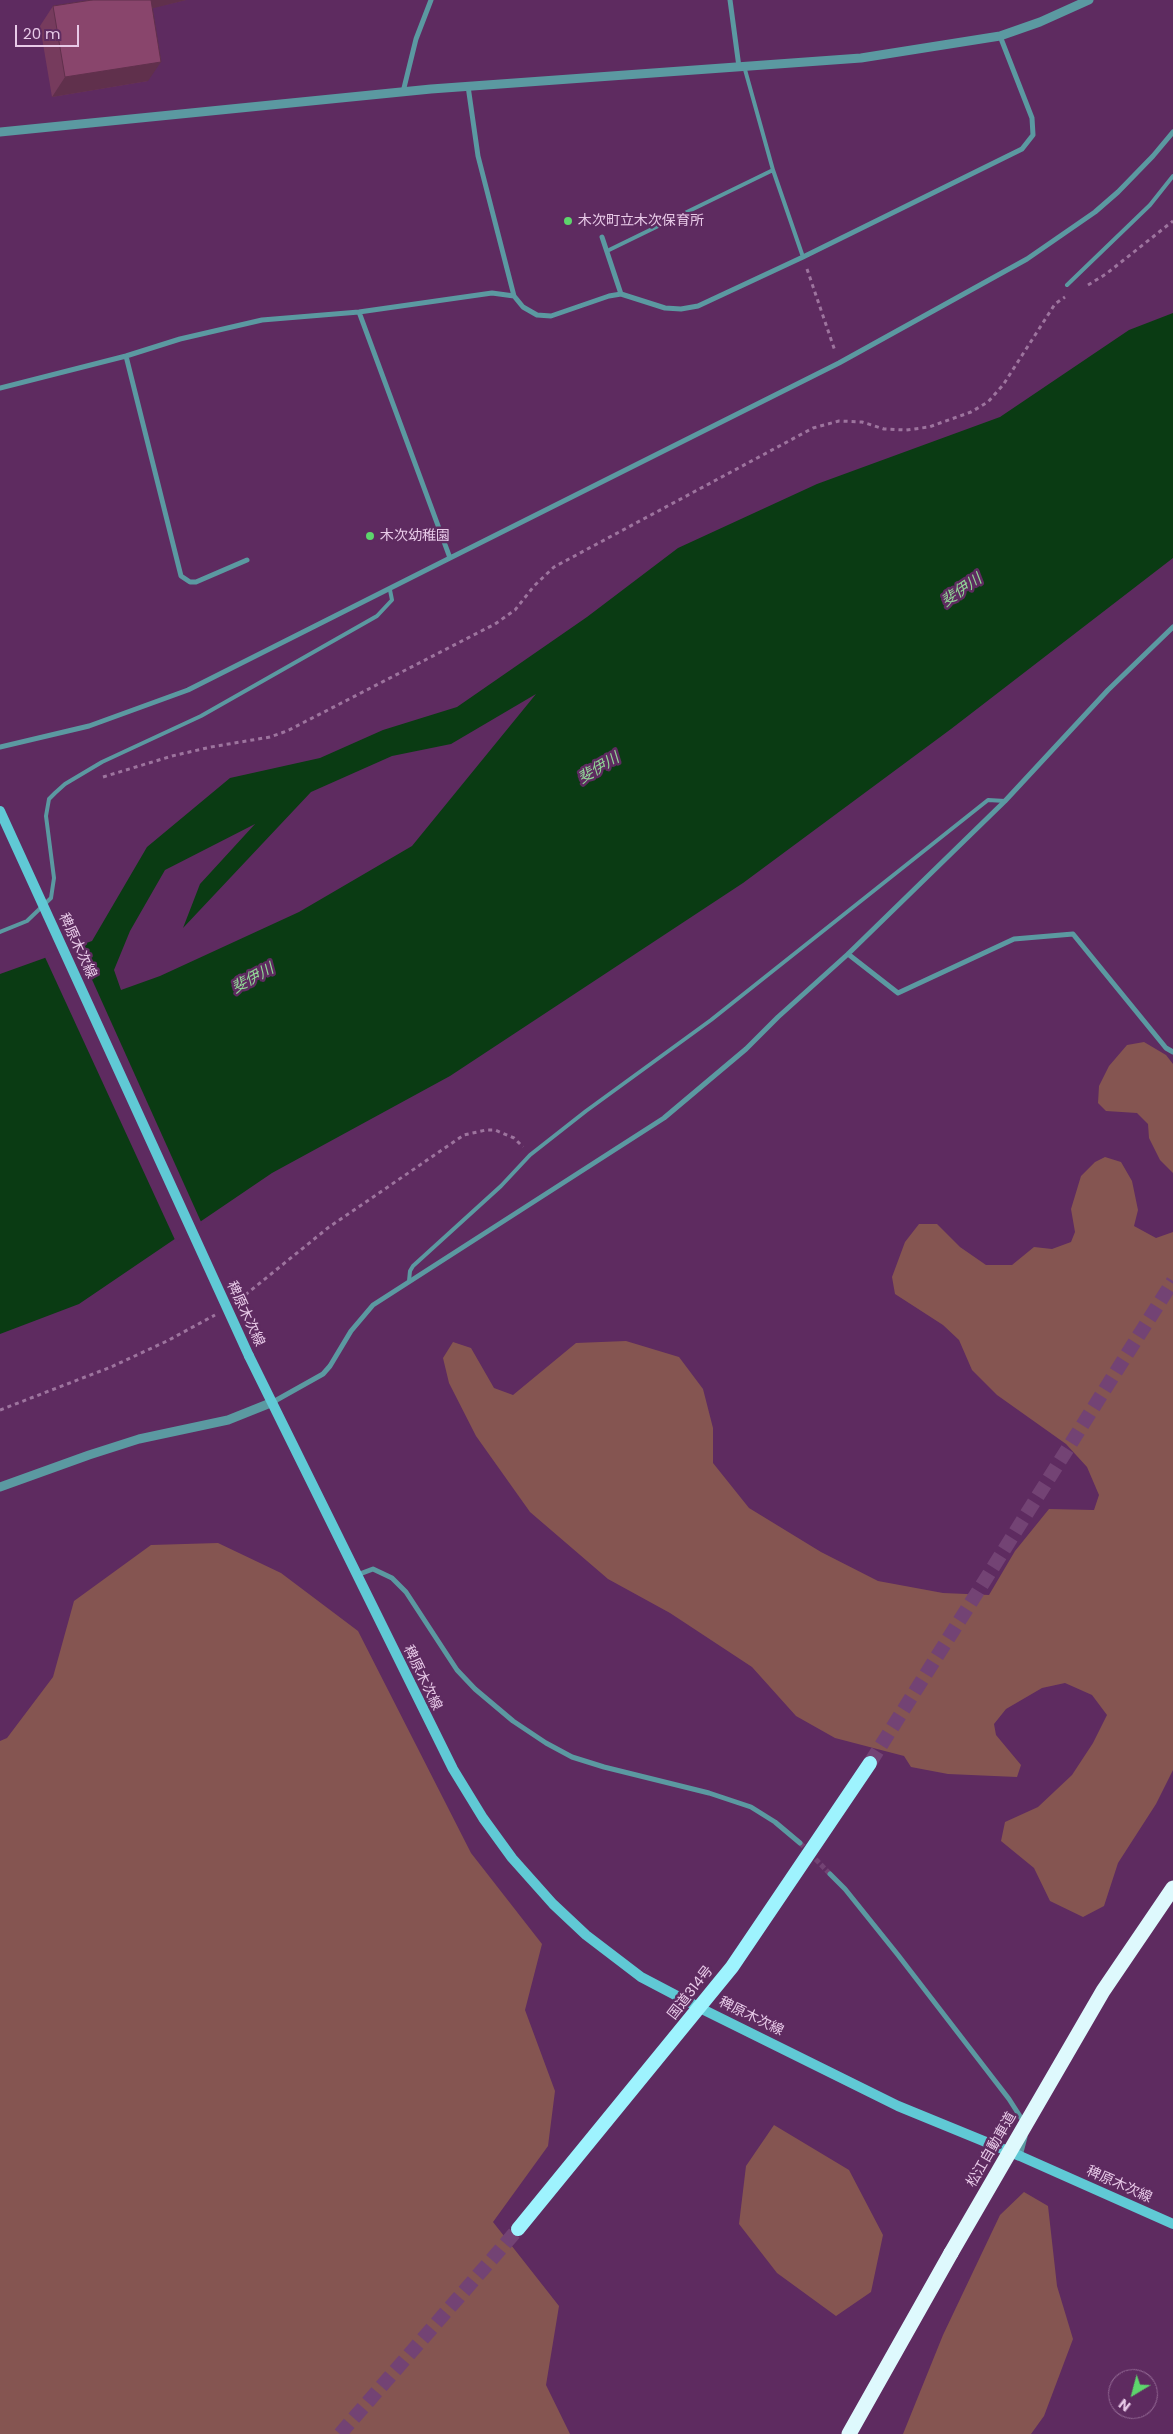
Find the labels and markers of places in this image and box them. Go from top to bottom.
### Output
place label: 木次町立木次保育所 [578,213,704,229]
marker: 木次町立木次保育所 [562,215,574,227]
place label: 木次幼稚園 [380,528,450,544]
marker: 木次幼稚園 [364,530,376,542]

